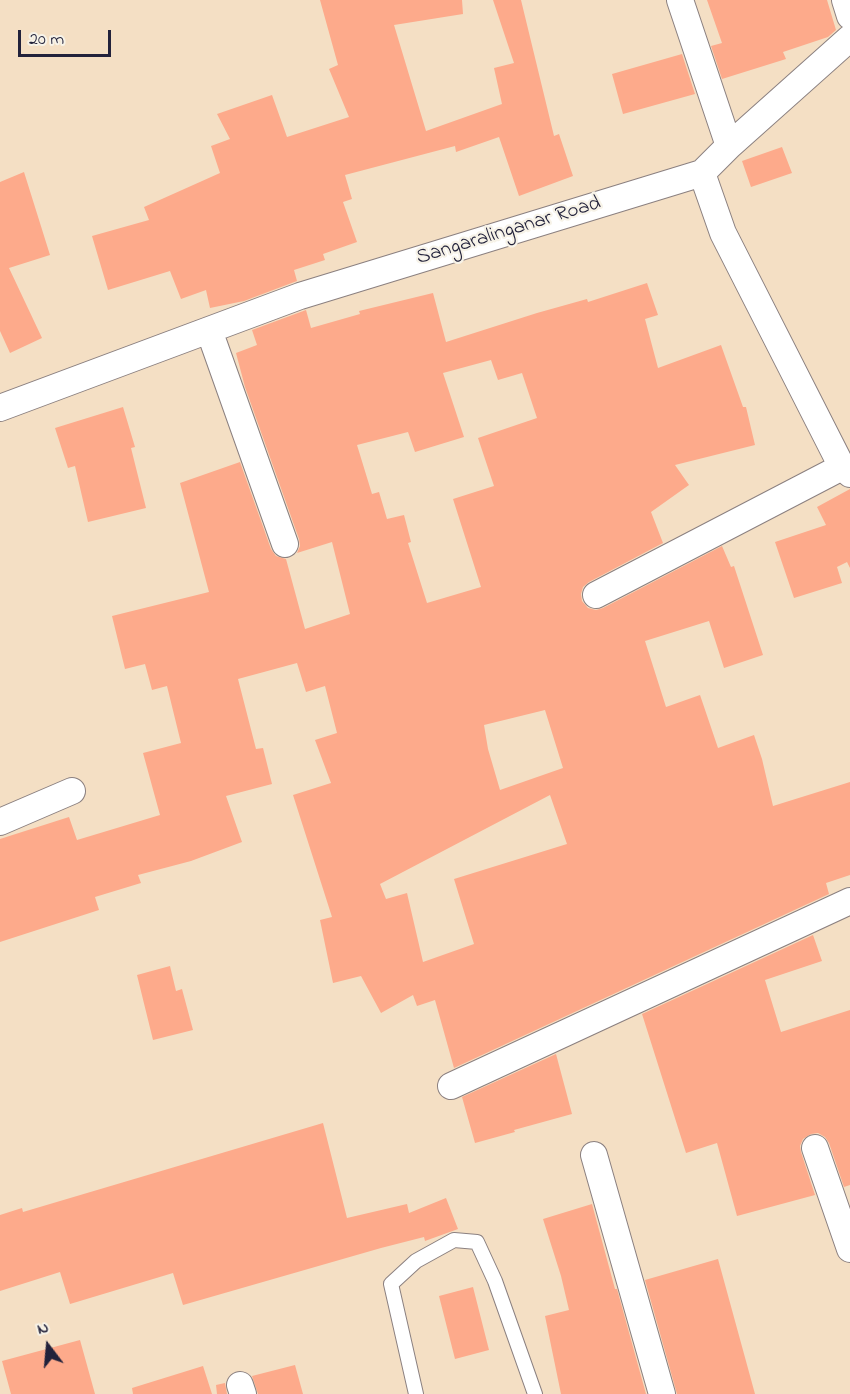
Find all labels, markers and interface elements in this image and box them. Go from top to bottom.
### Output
scale bar [21,18,114,56]
text: 20 m [29,27,64,53]
street label: Sangaralinganar Road [414,192,604,272]
north arrow [18,1316,78,1376]
text: N [35,1316,52,1342]

